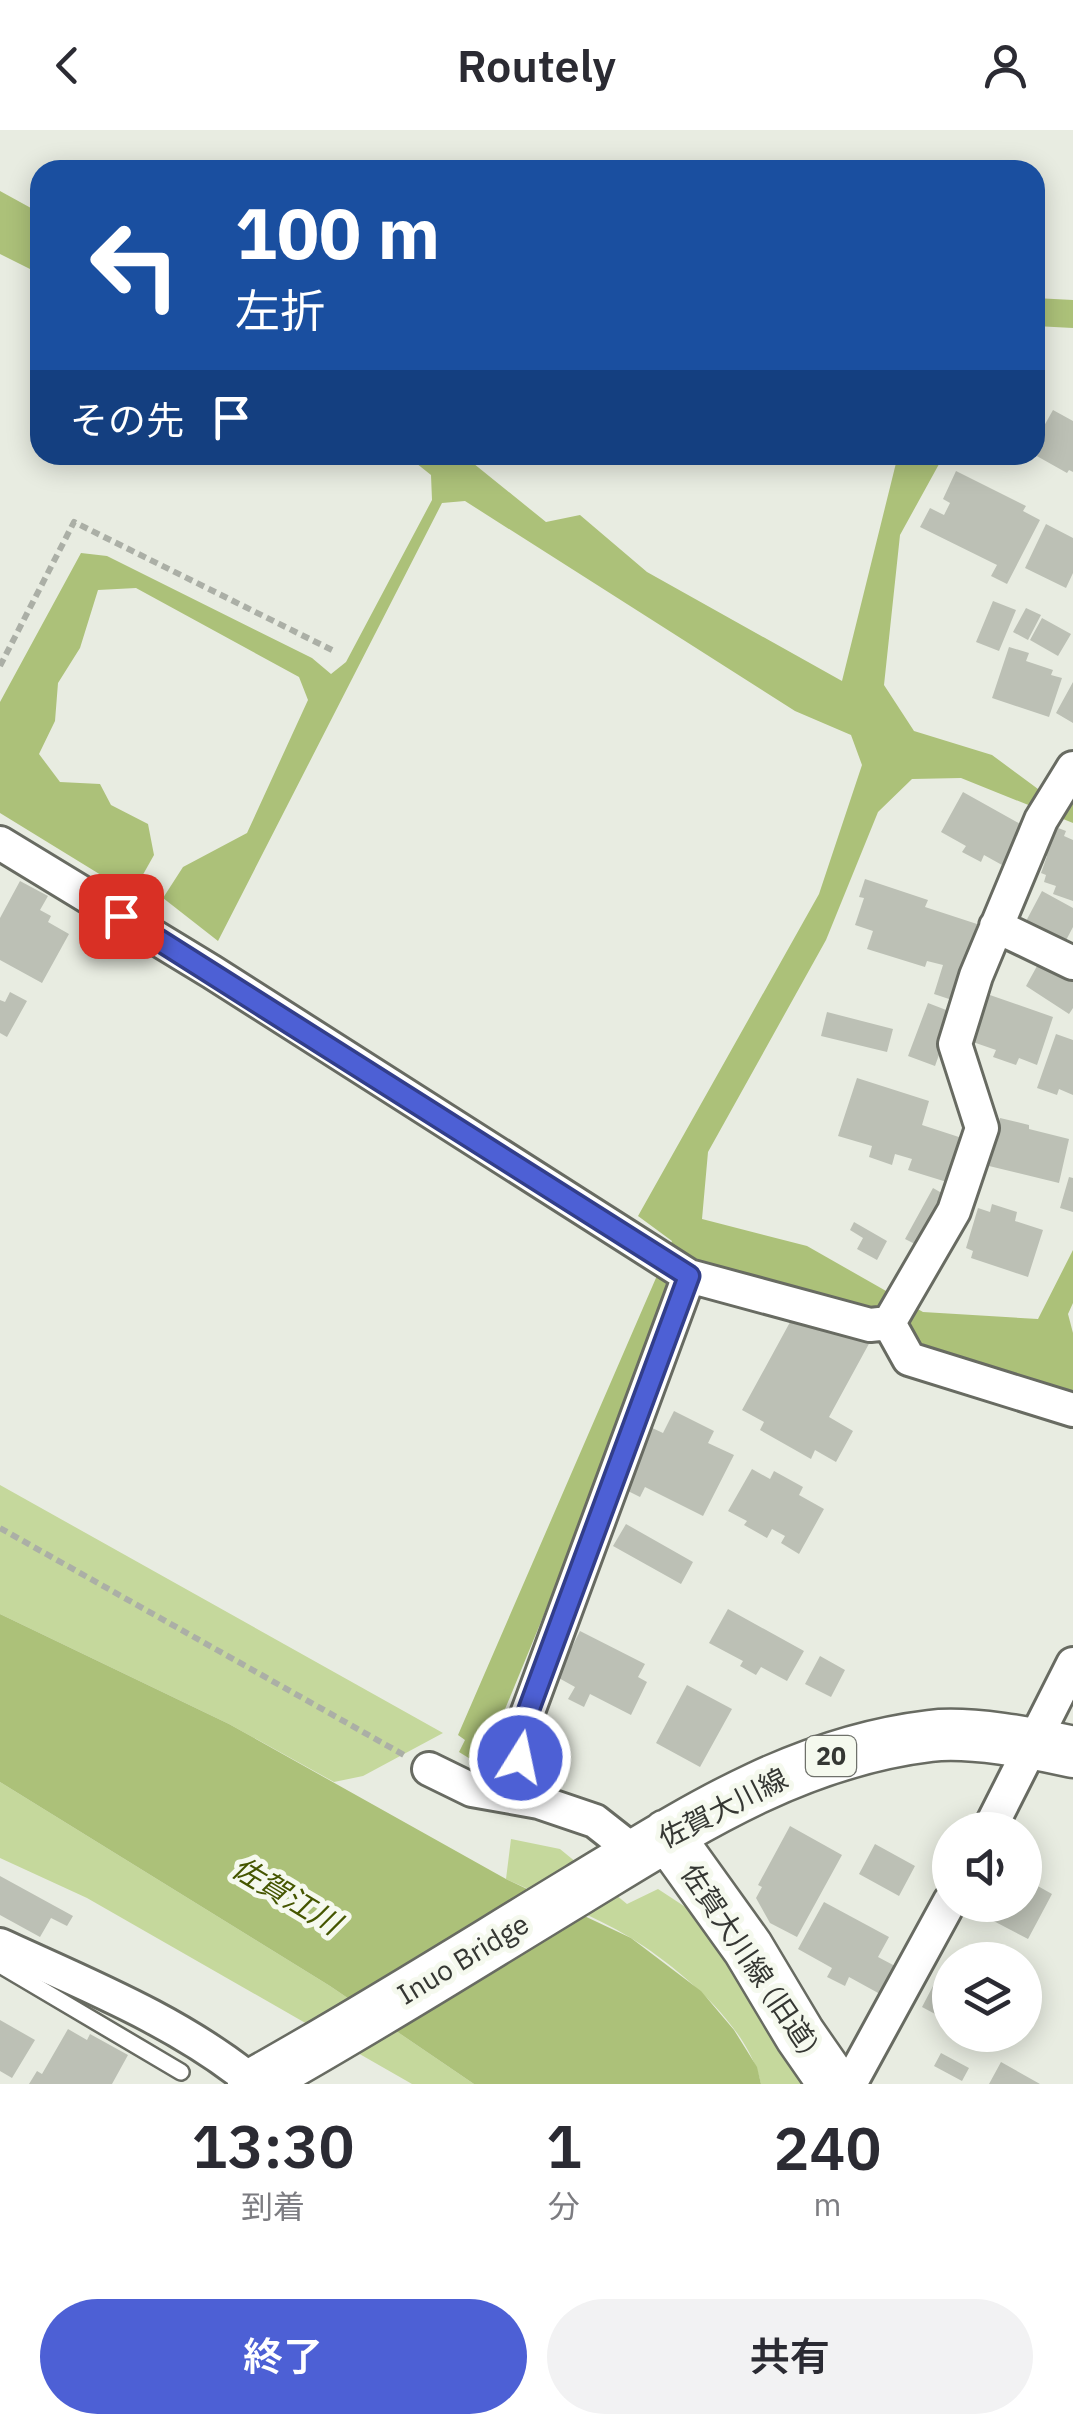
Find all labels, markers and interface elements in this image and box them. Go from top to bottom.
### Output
text: Routely [457,36,616,94]
icon: back [40,38,95,93]
icon: person [978,38,1033,93]
text: 100 m [235,187,440,278]
icon: left [70,200,200,330]
text: 左折 [235,281,325,339]
icon: arrive [204,390,259,445]
text: その先 [70,395,184,444]
pin [79,874,164,959]
icon: arrive [94,889,149,944]
position arrow [468,1706,572,1810]
road number: 20 [806,1736,856,1776]
street label: 佐賀大川線 [652,1759,794,1856]
map controls [932,1812,1042,2052]
button: sound [932,1812,1042,1922]
water label: 佐賀江川 [225,1847,351,1944]
street label: 佐賀大川線 (旧道) [673,1857,828,2061]
street label: Inuo Bridge [390,1905,535,2012]
button: layers [932,1942,1042,2052]
text: 13:30 [191,2106,355,2185]
text: 1 [546,2106,582,2185]
text: 240 [774,2108,882,2187]
text: m [814,2183,841,2225]
text: 到着 [241,2185,305,2227]
text: 分 [548,2185,580,2227]
button: 終了 [40,2299,527,2414]
button: 共有 [547,2299,1033,2414]

